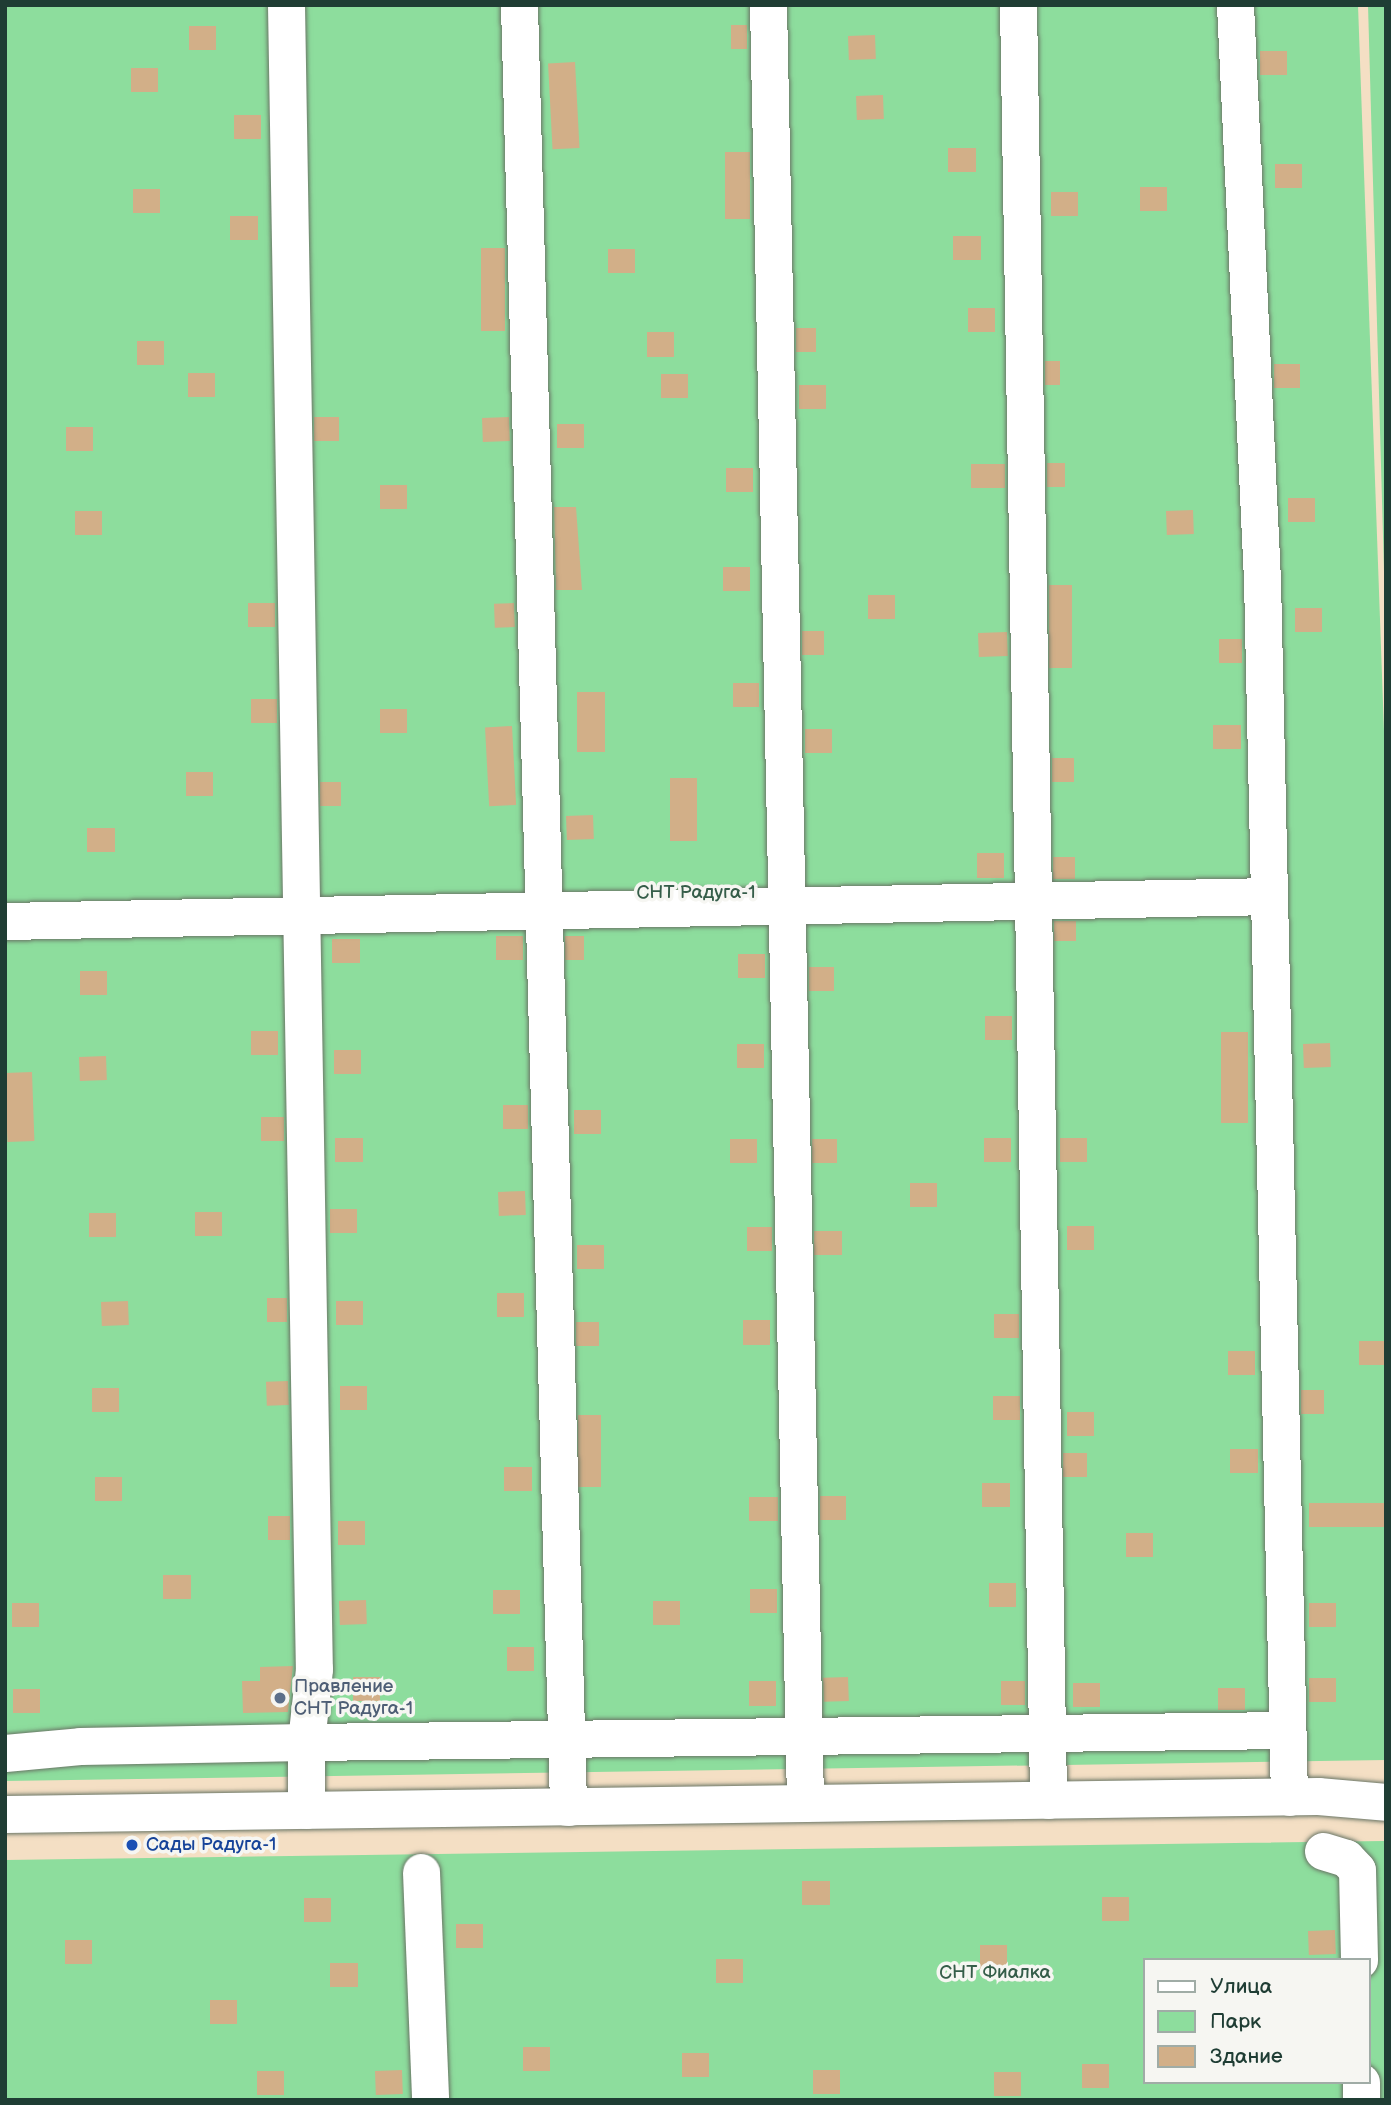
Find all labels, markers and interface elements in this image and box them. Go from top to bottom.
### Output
park label: СНТ Радуга-1 [636,882,756,904]
place label: Правление СНТ Радуга-1 [294,1676,413,1720]
marker: Правление СНТ Радуга-1 [272,1690,288,1706]
place label: Сады Радуга-1 [146,1834,276,1856]
marker: Сады Радуга-1 [124,1837,140,1853]
legend [1142,1958,1370,2084]
park label: СНТ Фиалка [939,1962,1051,1984]
text: Улица [1210,1974,1272,1999]
text: Парк [1210,2009,1261,2034]
text: Здание [1210,2044,1283,2069]

